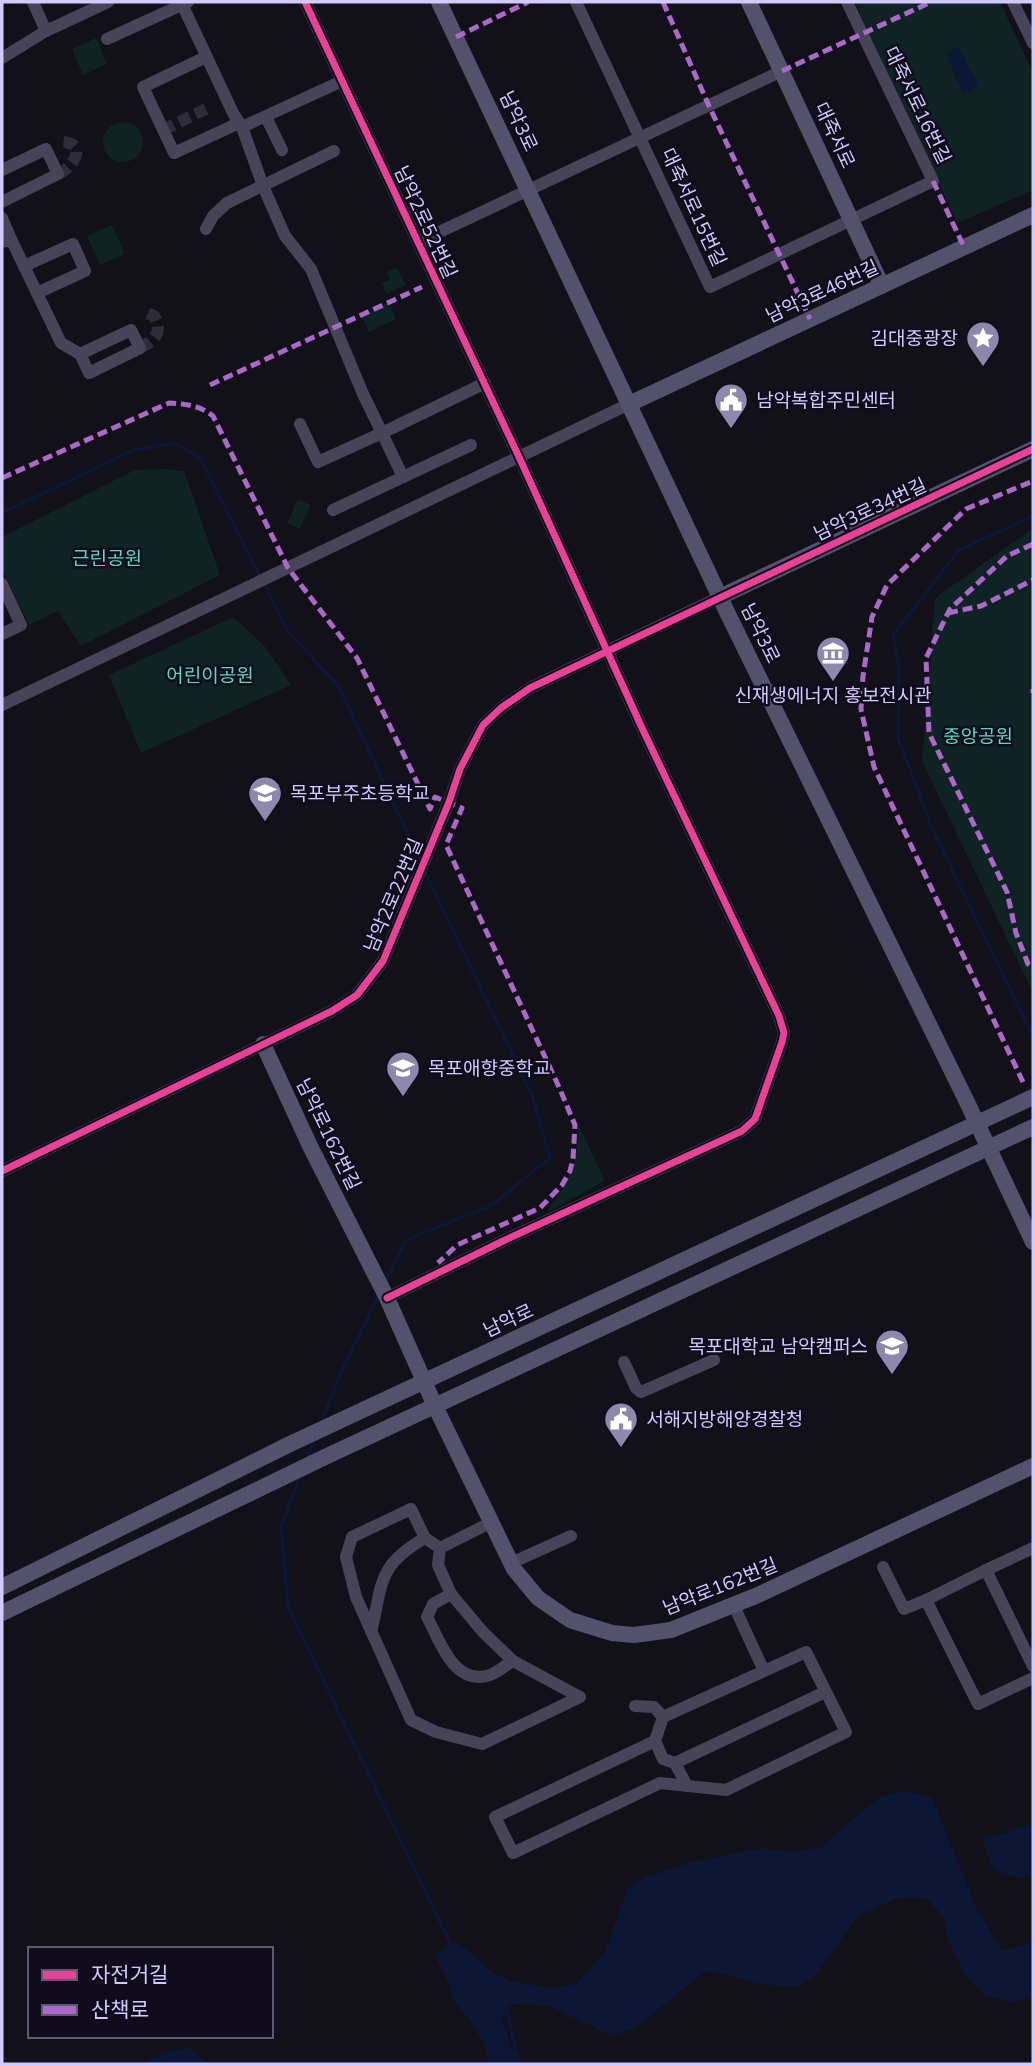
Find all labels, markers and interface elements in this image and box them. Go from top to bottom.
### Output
street label: 대죽서로16번길 [879,42,957,168]
street label: 남악3로 [495,87,543,155]
street label: 대죽서로 [809,98,861,172]
street label: 대죽서로15번길 [656,144,732,270]
street label: 남악2로52번길 [389,162,463,282]
street label: 남악3로46번길 [762,254,882,328]
place icon: 김대중광장 [964,319,1002,368]
place label: 김대중광장 [871,326,958,350]
public building icon: 남악복합주민센터 [712,381,750,430]
place label: 남악복합주민센터 [756,388,896,412]
street label: 남악3로34번길 [810,472,930,546]
park label: 근린공원 [72,546,142,570]
street label: 남악3로 [736,599,786,667]
museum icon: 신재생에너지 홍보전시관 [814,634,852,683]
park label: 어린이공원 [166,663,254,687]
place label: 신재생에너지 홍보전시관 [734,683,932,707]
park label: 중앙공원 [943,724,1013,748]
school or university icon: 목포부주초등학교 [246,774,284,823]
place label: 목포부주초등학교 [290,781,430,805]
street label: 남악2로22번길 [358,834,428,956]
school or university icon: 목포애향중학교 [384,1049,422,1098]
place label: 목포애향중학교 [428,1056,550,1080]
street label: 남악로162번길 [292,1074,366,1194]
street label: 남악로 [479,1298,537,1342]
school or university icon: 목포대학교 남악캠퍼스 [873,1327,911,1376]
place label: 목포대학교 남악캠퍼스 [688,1334,868,1358]
public building icon: 서해지방해양경찰청 [602,1400,640,1449]
place label: 서해지방해양경찰청 [646,1407,803,1431]
street label: 남악로162번길 [659,1552,781,1620]
legend [28,1947,273,2038]
text: 자전거길 [91,1961,168,1987]
text: 산책로 [91,1996,149,2022]

